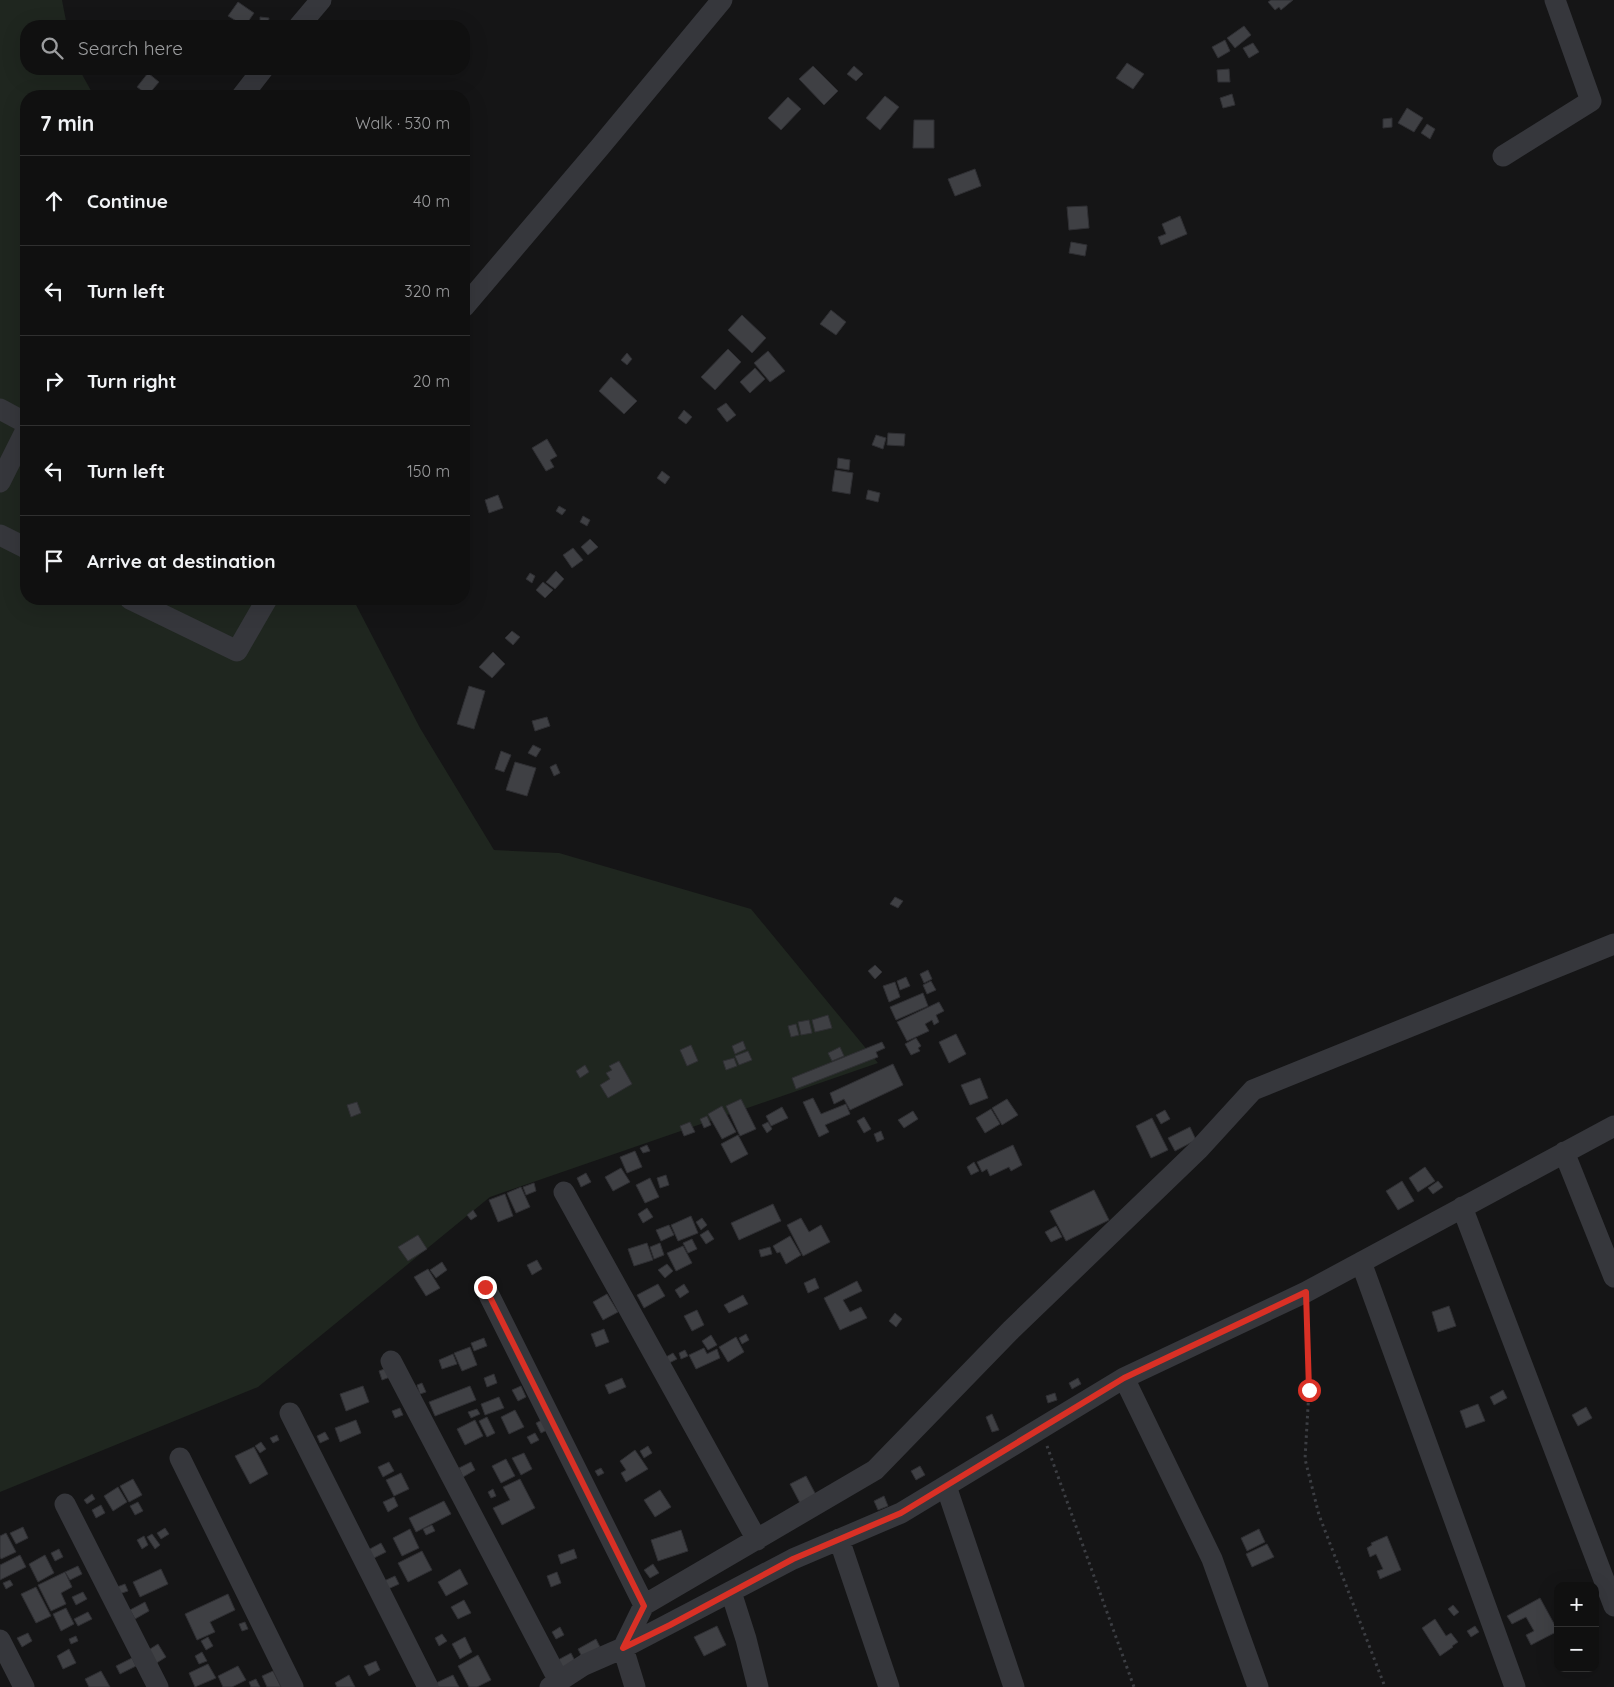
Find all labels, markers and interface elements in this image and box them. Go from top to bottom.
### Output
search box [20,20,470,75]
icon: search [38,34,66,62]
text: Search here [78,36,183,60]
text: 7 min [40,110,94,136]
text: Walk · 530 m [355,113,450,133]
icon: ahead [40,187,68,215]
text: Continue [87,189,168,213]
text: 40 m [413,191,450,211]
icon: left [40,277,68,305]
text: Turn left [87,279,165,303]
text: 320 m [404,281,450,301]
icon: right [40,367,68,395]
text: Turn right [87,369,176,393]
text: 20 m [413,371,450,391]
icon: left [40,457,68,485]
text: Turn left [87,459,165,483]
text: 150 m [407,461,450,481]
icon: arrive [40,547,68,575]
text: Arrive at destination [87,549,276,573]
route end [474,1276,497,1299]
route start [1298,1379,1321,1402]
map controls [1554,1582,1599,1672]
button: + [1554,1582,1599,1627]
button: − [1554,1627,1599,1672]

